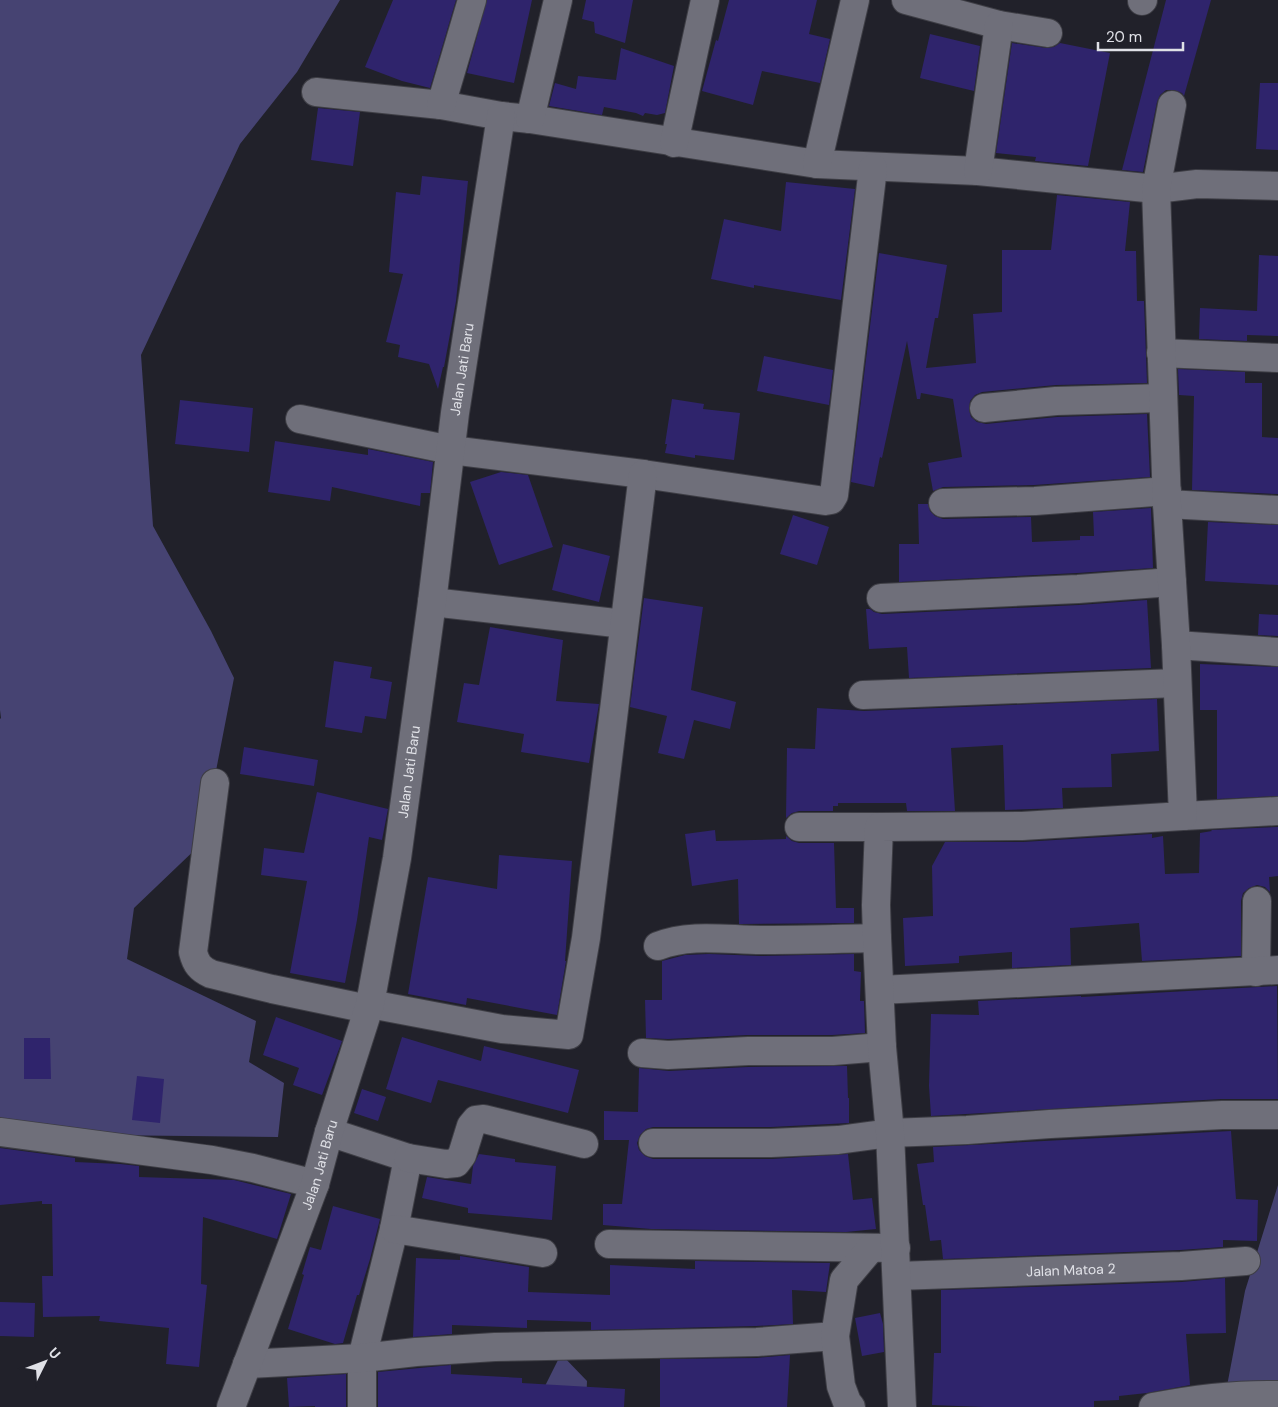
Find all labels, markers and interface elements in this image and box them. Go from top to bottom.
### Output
scale bar [1098,20,1183,52]
text: 20 m [1106,27,1142,47]
street label: Jalan Jati Baru [446,322,478,417]
street label: Jalan Jati Baru [394,724,424,819]
street label: Jalan Jati Baru [297,1117,341,1212]
street label: Jalan Matoa 2 [1026,1259,1116,1280]
north arrow [20,1337,70,1387]
text: U [45,1344,65,1363]

